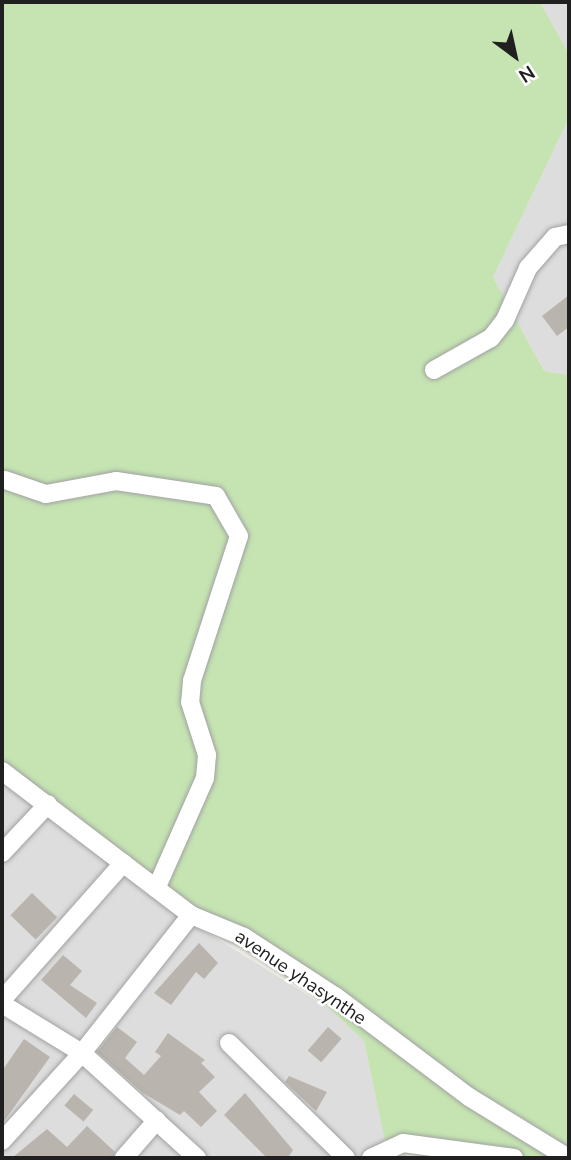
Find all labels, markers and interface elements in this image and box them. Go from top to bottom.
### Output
north arrow [480,21,550,91]
text: N [513,59,539,88]
street label: avenue yhasynthe [230,926,370,1030]

